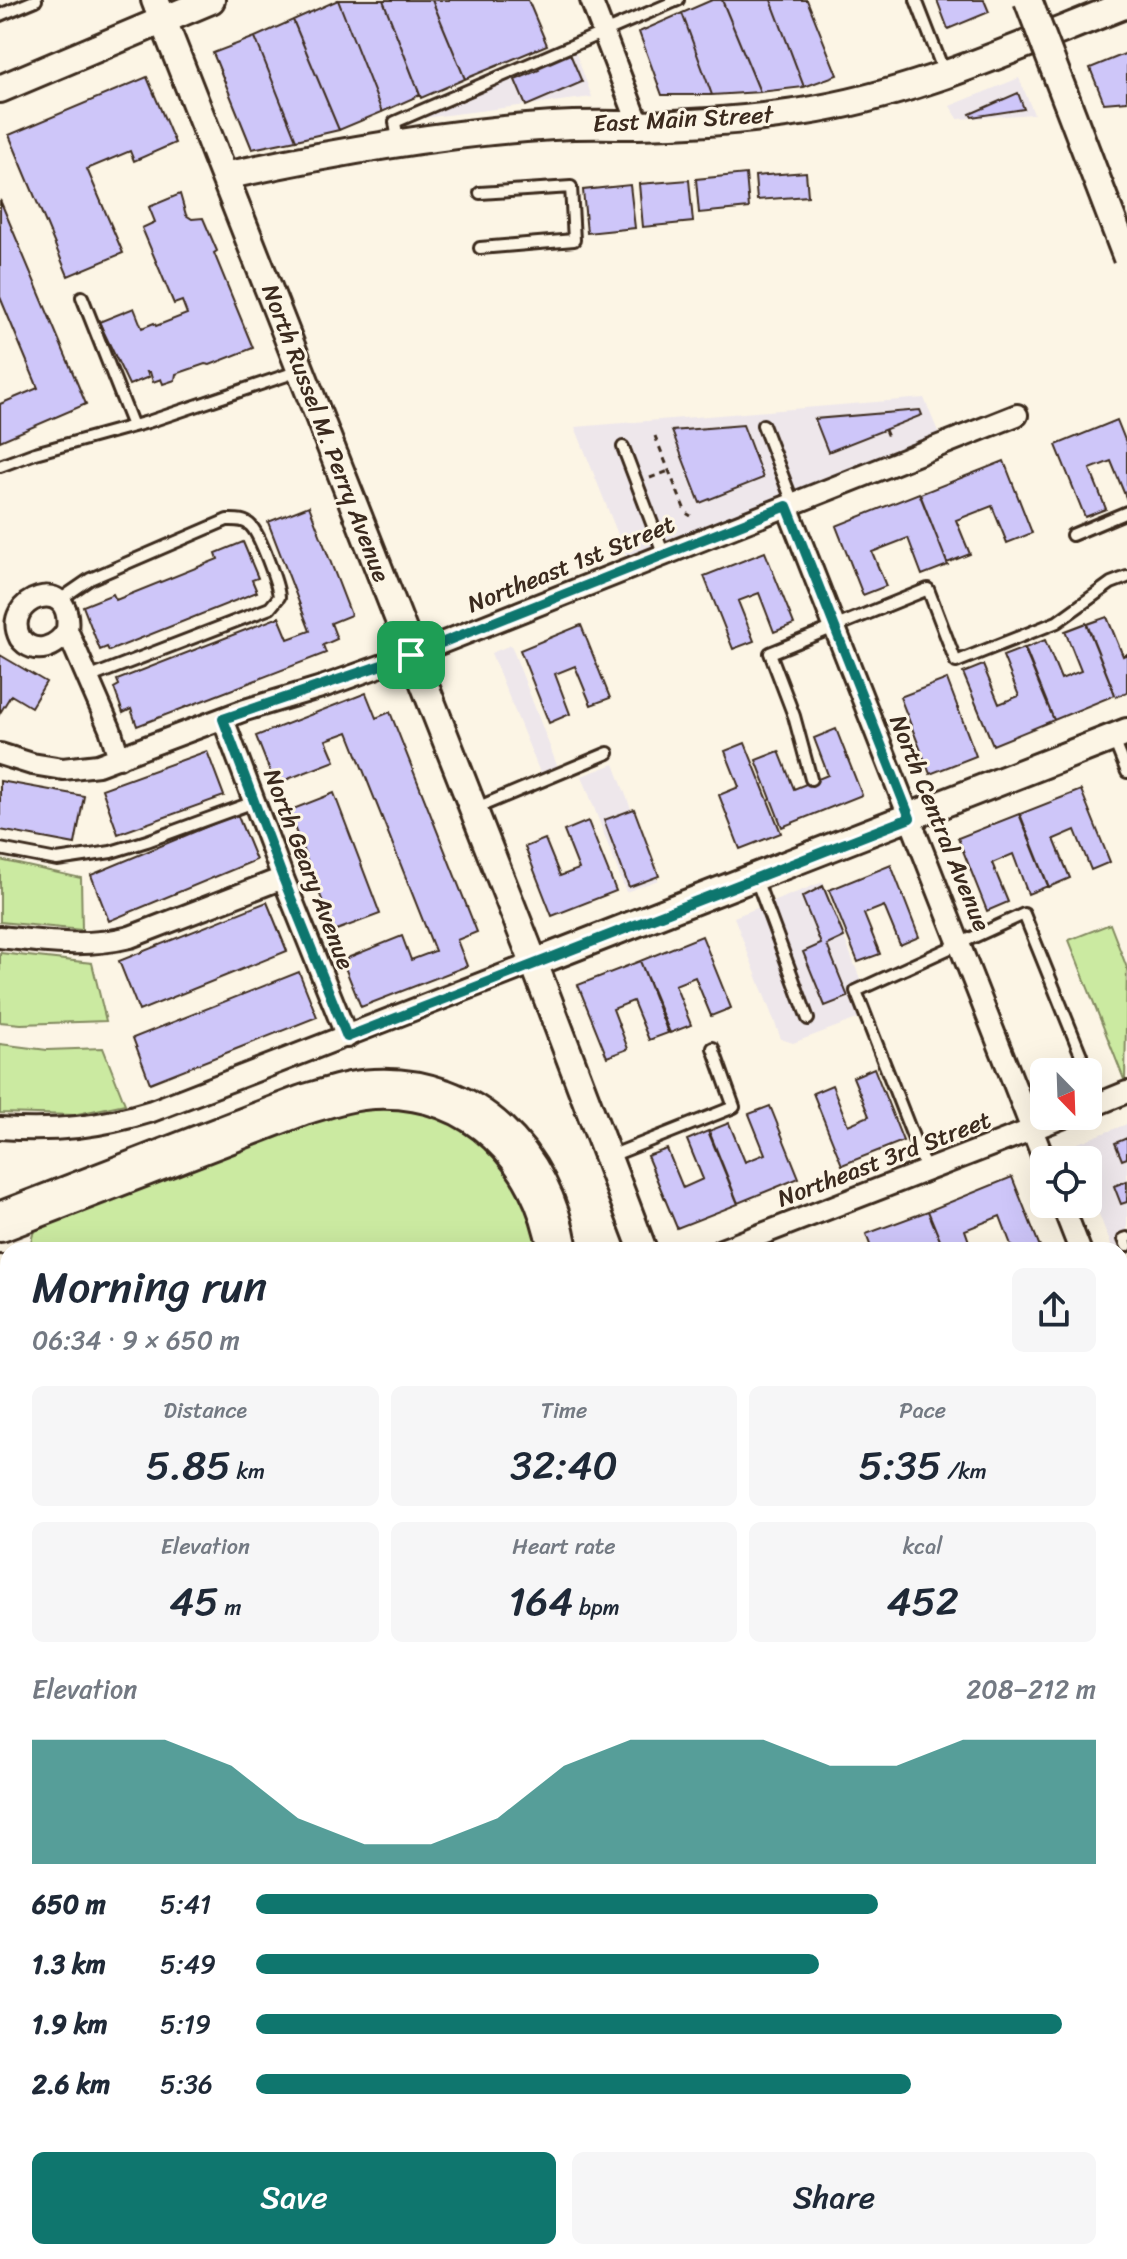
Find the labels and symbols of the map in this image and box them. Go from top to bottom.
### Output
street label: East Main Street [592,93,775,145]
street label: North Russel M. Perry Avenue [250,278,402,589]
street label: Northeast 1st Street [461,503,681,625]
pin [377,621,445,689]
street label: North Central Avenue [877,708,1003,938]
street label: North Geary Avenue [251,762,367,976]
north arrow [1030,1058,1102,1130]
street label: Northeast 3rd Street [771,1099,997,1219]

